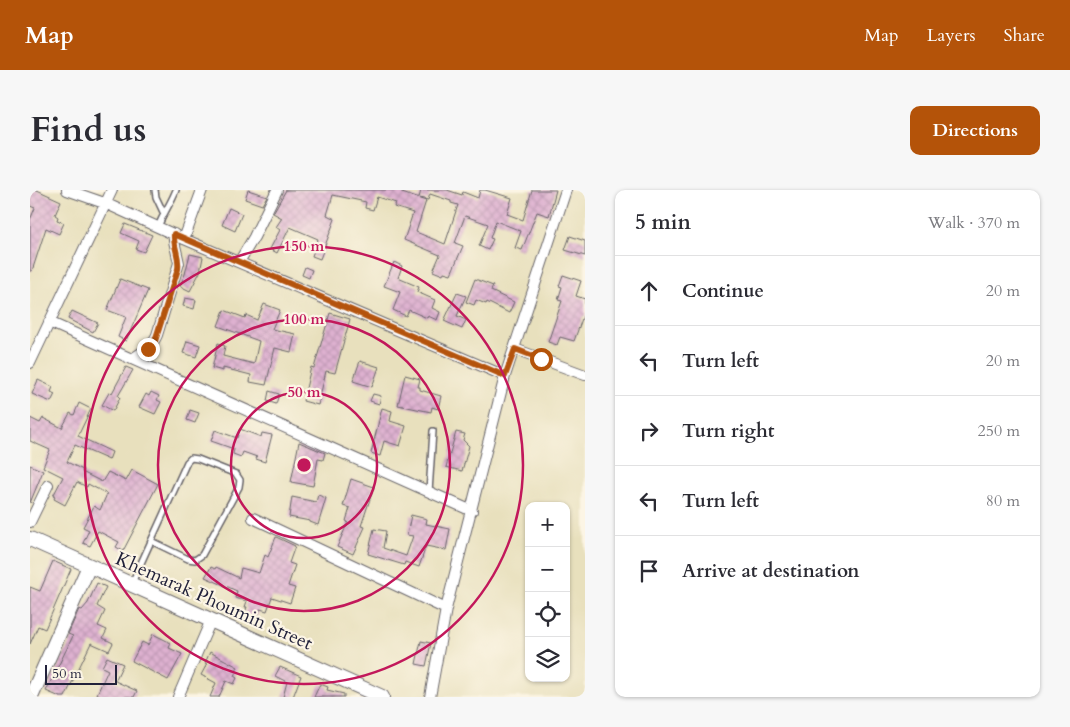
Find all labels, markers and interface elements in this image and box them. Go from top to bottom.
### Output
text: Map [25,19,74,52]
text: Map [864,23,899,48]
text: Layers [927,23,976,48]
text: Share [1004,23,1045,48]
text: Find us [30,106,146,154]
button: Directions [910,106,1040,155]
text: 5 min [635,208,691,237]
text: Walk · 370 m [928,212,1020,234]
text: 150 m [284,236,325,256]
icon: ahead [635,277,663,305]
text: Continue [682,278,764,304]
text: 20 m [986,280,1020,302]
text: 100 m [284,309,325,329]
route end [137,338,160,361]
icon: left [635,347,663,375]
route start [530,348,553,371]
text: Turn left [682,348,759,374]
text: 20 m [986,350,1020,372]
text: 50 m [287,382,321,402]
icon: right [635,417,663,445]
text: Turn right [682,418,774,444]
text: 250 m [978,420,1020,442]
centre of rings [295,456,313,474]
icon: left [635,487,663,515]
text: Turn left [682,488,759,514]
text: 80 m [986,490,1020,512]
map controls [525,502,570,682]
button: + [525,502,570,547]
street label: Khemarak Phoumin Street [111,546,317,656]
button: − [525,547,570,592]
icon: arrive [635,557,663,585]
text: Arrive at destination [682,558,859,584]
button: locate [525,592,570,637]
button: layers [525,637,570,682]
scale bar [45,662,118,685]
text: 50 m [52,664,82,683]

